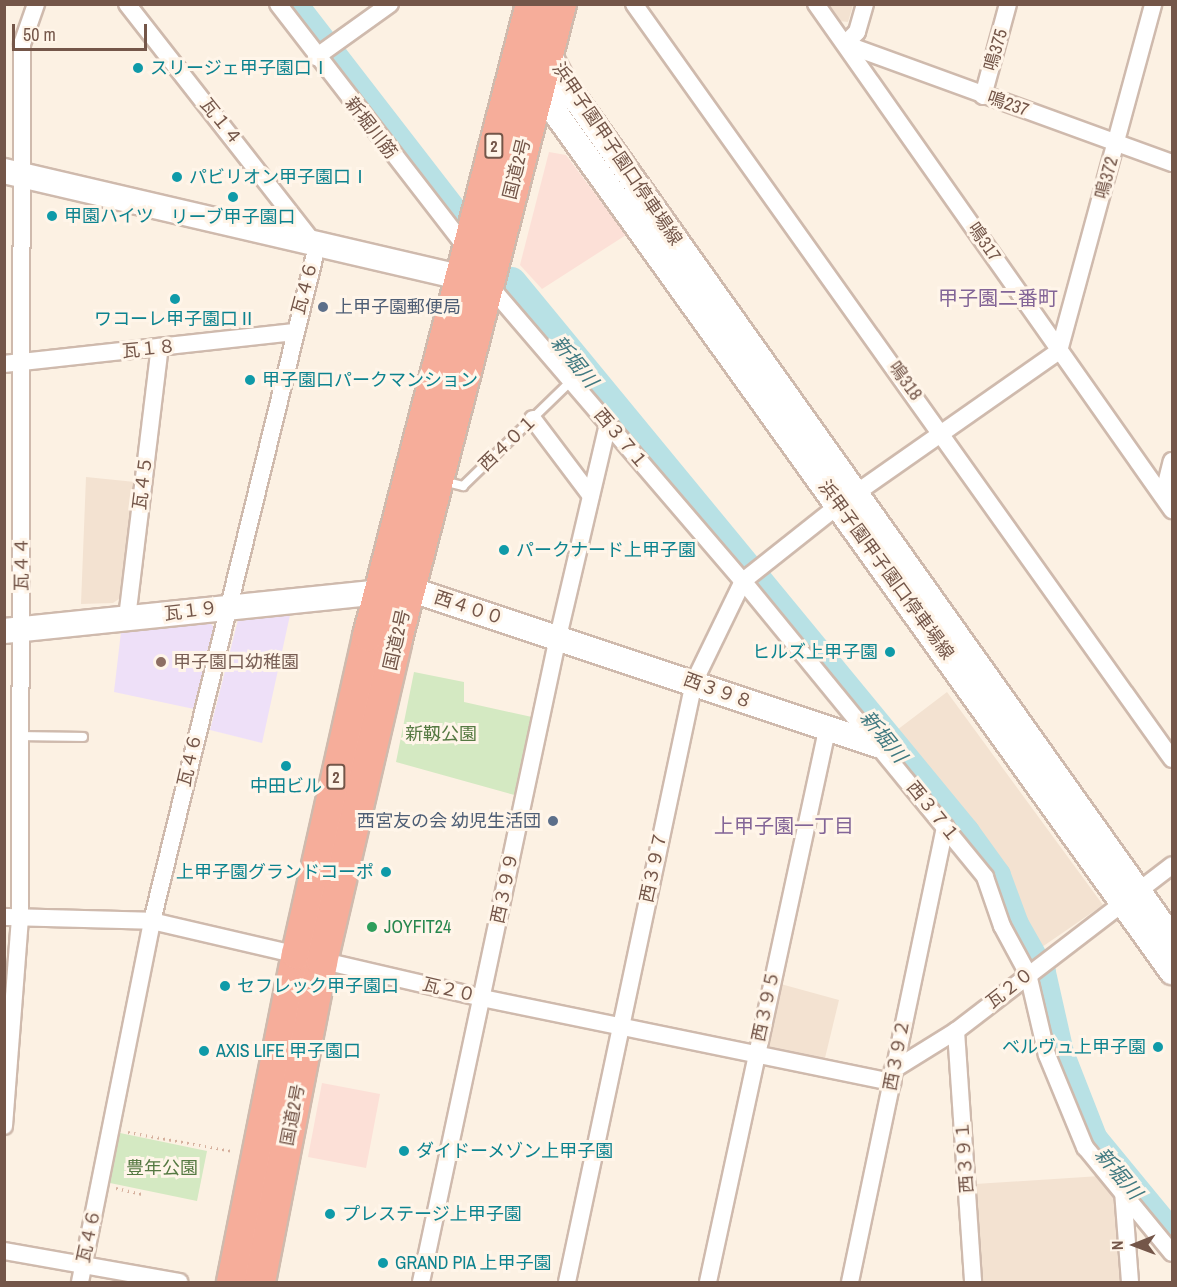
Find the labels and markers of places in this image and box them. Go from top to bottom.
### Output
place label: スリージェ甲子園口Ⅰ [150,57,330,79]
marker: スリージェ甲子園口Ⅰ [131,61,145,75]
place label: パビリオン甲子園口Ⅰ [189,166,369,188]
marker: パビリオン甲子園口Ⅰ [170,170,184,184]
marker: リーブ甲子園口 [226,190,240,204]
place label: 甲園ハイツ [64,205,154,227]
place label: リーブ甲子園口 [170,206,296,228]
marker: 甲園ハイツ [45,209,59,223]
marker: ワコーレ甲子園口Ⅱ [168,292,182,306]
place label: 上甲子園郵便局 [335,296,461,318]
marker: 上甲子園郵便局 [316,300,330,314]
place label: ワコーレ甲子園口Ⅱ [94,308,256,330]
place label: 甲子園口パークマンション [262,369,478,391]
marker: 甲子園口パークマンション [243,373,257,387]
place label: パークナード上甲子園 [516,539,696,561]
marker: パークナード上甲子園 [497,543,511,557]
place label: ヒルズ上甲子園 [752,641,878,663]
marker: ヒルズ上甲子園 [883,645,897,659]
place label: 甲子園口幼稚園 [173,651,299,673]
marker: 甲子園口幼稚園 [154,655,168,669]
marker: 中田ビル [279,759,293,773]
place label: 中田ビル [250,775,322,797]
place label: 西宮友の会 幼児生活団 [357,810,541,832]
marker: 西宮友の会 幼児生活団 [546,814,560,828]
place label: 上甲子園グランドコーポ [176,861,374,883]
marker: 上甲子園グランドコーポ [379,865,393,879]
place label: JOYFIT24 [384,916,451,938]
marker: JOYFIT24 [365,920,379,934]
place label: セフレック甲子園口 [237,975,399,997]
marker: セフレック甲子園口 [218,979,232,993]
place label: ベルヴュ上甲子園 [1002,1036,1146,1058]
place label: AXIS LIFE 甲子園口 [216,1040,361,1062]
marker: ベルヴュ上甲子園 [1151,1040,1165,1054]
marker: AXIS LIFE 甲子園口 [197,1044,211,1058]
place label: ダイドーメゾン上甲子園 [416,1140,614,1162]
marker: ダイドーメゾン上甲子園 [397,1144,411,1158]
place label: プレステージ上甲子園 [342,1203,522,1225]
marker: プレステージ上甲子園 [323,1207,337,1221]
place label: GRAND PIA 上甲子園 [395,1252,552,1274]
marker: GRAND PIA 上甲子園 [376,1256,390,1270]

